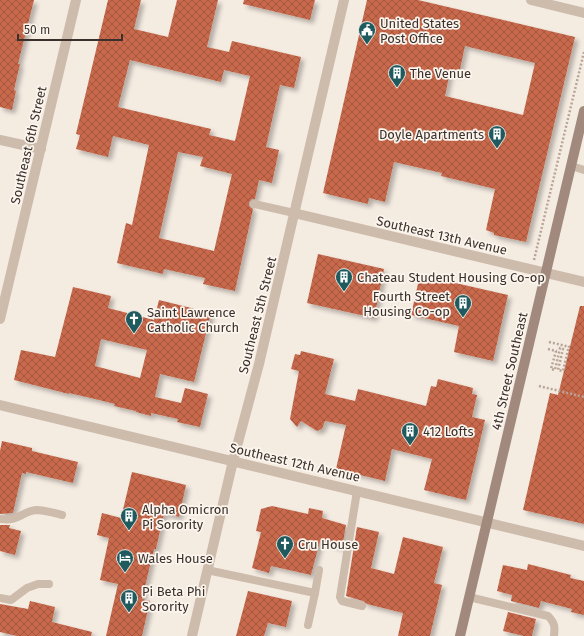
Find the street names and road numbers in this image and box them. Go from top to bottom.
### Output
street label: Southeast 6th Street [8,84,49,206]
street label: Southeast 13th Avenue [375,213,509,258]
street label: Southeast 5th Street [236,255,279,375]
street label: 4th Street Southeast [489,310,530,432]
street label: Southeast 12th Avenue [228,440,362,485]

